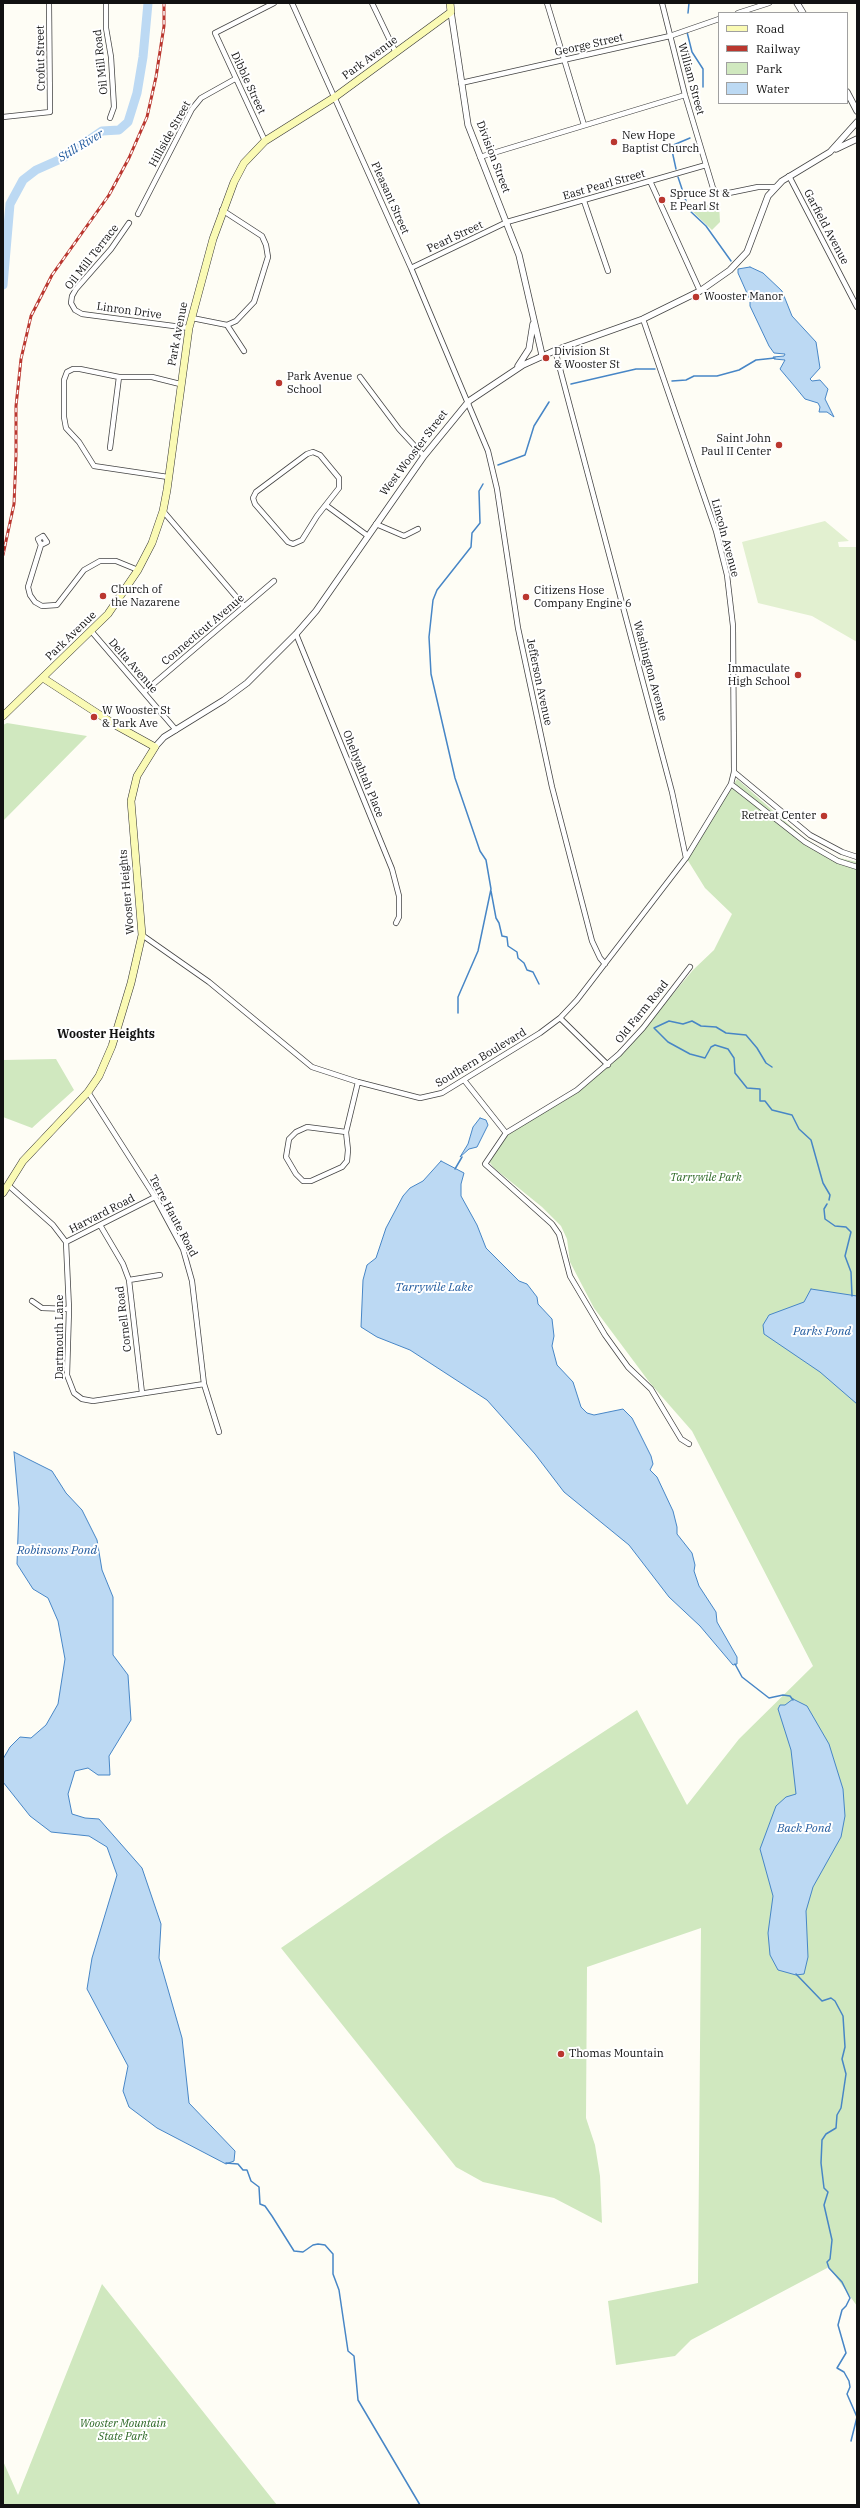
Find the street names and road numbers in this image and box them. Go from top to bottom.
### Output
street label: Crofut Street [34,25,48,91]
street label: Oil Mill Road [91,29,111,95]
street label: George Street [553,31,625,59]
street label: Park Avenue [340,33,400,83]
street label: William Street [675,42,707,116]
street label: Dibble Street [228,50,268,116]
street label: Hillside Street [146,99,194,169]
street label: Division Street [473,119,513,195]
street label: Pleasant Street [368,160,412,236]
street label: East Pearl Street [561,167,647,203]
street label: Garfield Avenue [801,187,851,267]
street label: Pearl Street [425,218,485,256]
street label: Oil Mill Terrace [62,222,122,292]
street label: Linron Drive [96,300,162,322]
street label: Park Avenue [165,301,191,367]
street label: West Wooster Street [377,408,451,498]
street label: Lincoln Avenue [708,497,742,579]
street label: Connecticut Avenue [159,592,247,668]
street label: Park Avenue [43,609,99,663]
street label: Washington Avenue [630,620,670,722]
street label: Delta Avenue [106,636,160,696]
street label: Jefferson Avenue [523,637,555,727]
street label: Ohehyahtah Place [339,728,387,820]
street label: Wooster Heights [117,849,137,935]
street label: Old Farm Road [613,978,671,1046]
street label: Southern Boulevard [433,1026,529,1090]
street label: Terre Haute Road [146,1173,200,1259]
street label: Harvard Road [67,1192,137,1236]
street label: Cornell Road [113,1285,135,1353]
street label: Dartmouth Lane [53,1295,67,1379]

